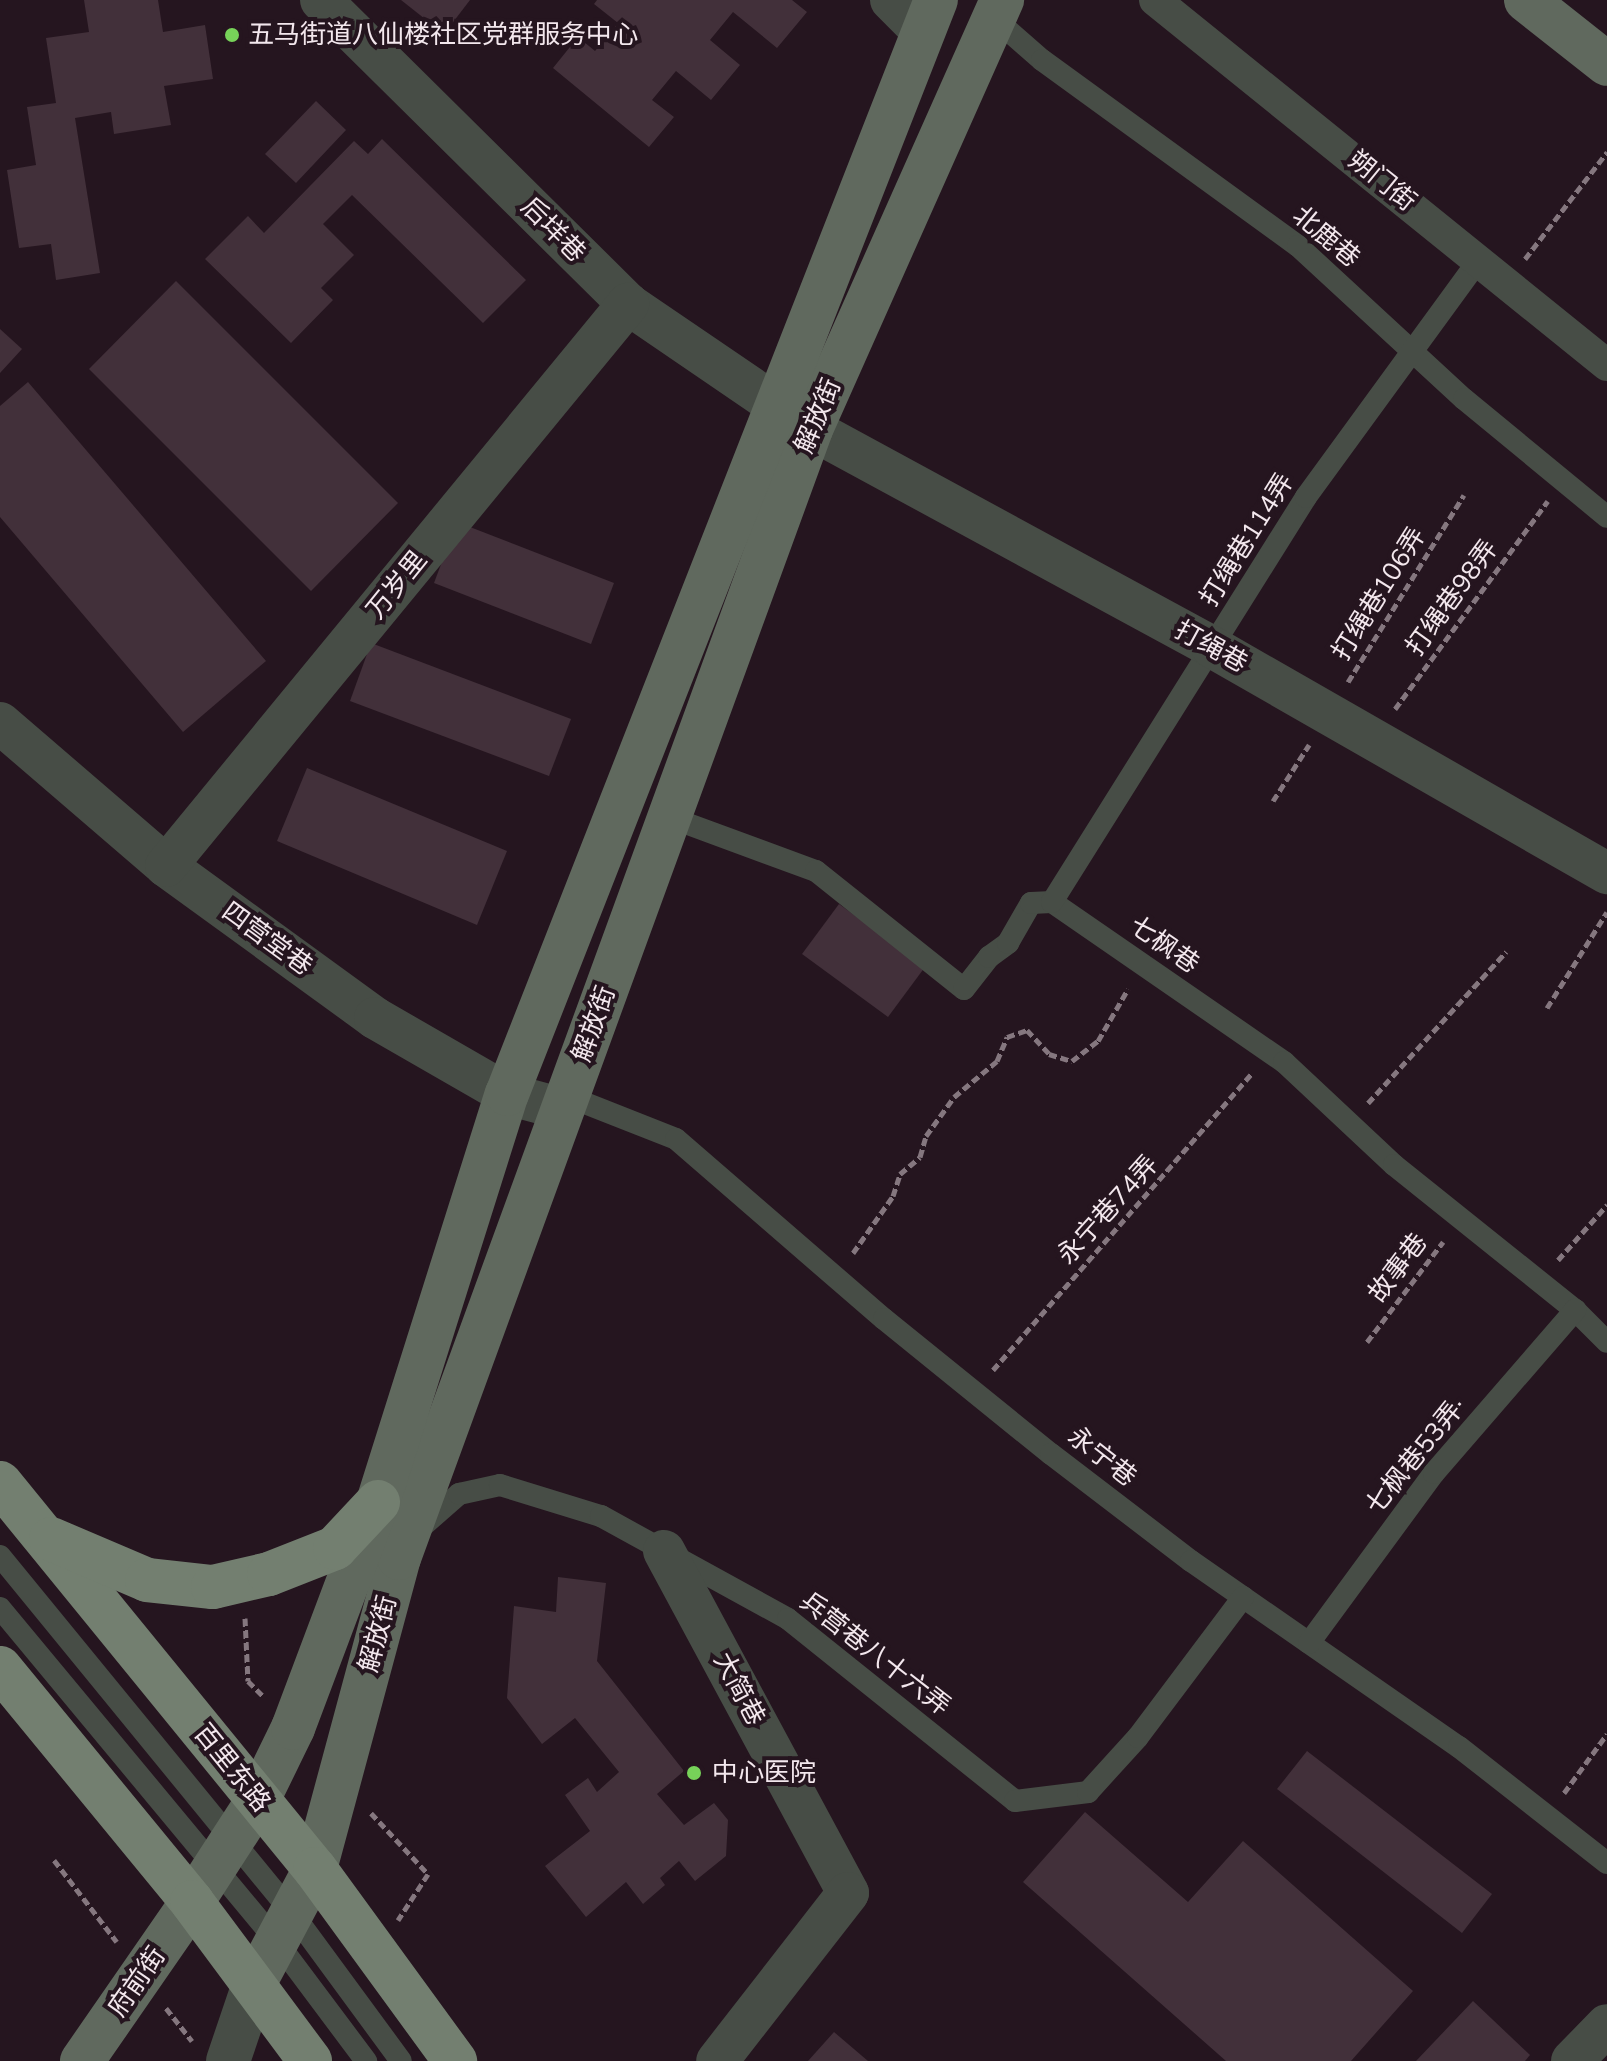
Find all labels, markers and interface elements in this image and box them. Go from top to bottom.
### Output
place label: 五马街道八仙楼社区党群服务中心 [248,19,638,51]
marker: 五马街道八仙楼社区党群服务中心 [223,26,241,44]
street label: 朔门街 [1342,144,1422,218]
street label: 后垟巷 [514,191,592,269]
street label: 北鹿巷 [1286,200,1366,274]
street label: 解放街 [788,374,848,458]
street label: 打绳巷114弄 [1194,468,1300,612]
street label: 打绳巷106弄 [1326,522,1432,666]
street label: 打绳巷98弄 [1400,534,1504,662]
street label: 万岁里 [360,545,434,625]
street label: 打绳巷 [1169,614,1253,680]
street label: 四营堂巷 [216,896,318,982]
street label: 七枫巷 [1123,910,1205,980]
street label: 解放街 [566,982,622,1066]
street label: 永宁巷74弄 [1051,1149,1165,1271]
street label: 故事巷 [1362,1227,1434,1309]
street label: 七枫巷53弄· [1359,1391,1473,1521]
street label: 永宁巷 [1062,1421,1142,1493]
street label: 兵营巷八十六弄 [794,1586,956,1722]
street label: 解放街 [353,1592,403,1676]
street label: 大简巷 [707,1647,771,1731]
street label: 百里东路 [187,1718,277,1818]
place label: 中心医院 [712,1757,816,1789]
marker: 中心医院 [683,1762,705,1784]
street label: 府前街 [102,1941,172,2023]

